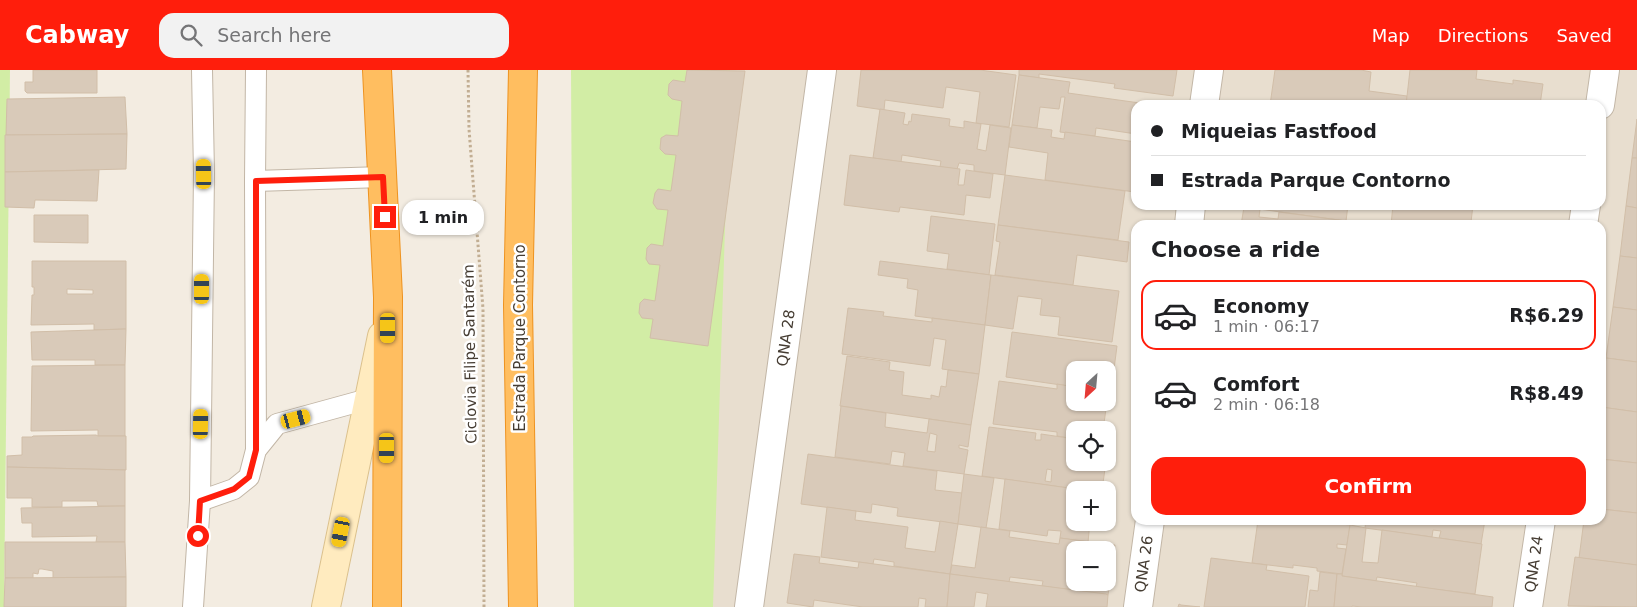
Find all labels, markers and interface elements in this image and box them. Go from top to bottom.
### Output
search box [159,13,509,58]
text: Cabway [25,21,129,49]
icon: search [177,21,205,49]
text: Search here [217,24,331,46]
text: Map [1372,25,1410,46]
text: Directions [1438,25,1528,46]
text: Saved [1556,25,1612,46]
text: Miqueias Fastfood [1181,120,1377,142]
car [196,159,211,189]
text: Estrada Parque Contorno [1181,169,1450,191]
callout: 1 min [402,200,485,234]
route end [374,206,396,228]
text: 1 min [418,208,468,227]
text: Choose a ride [1151,237,1320,262]
street label: Estrada Parque Contorno [511,244,529,432]
street label: Ciclovia Filipe Santarém [459,264,481,444]
car [194,274,209,304]
icon: car [1153,293,1198,338]
text: Economy [1213,295,1309,317]
text: R$6.29 [1509,304,1584,326]
street label: QNA 28 [773,308,799,368]
car [380,313,395,343]
text: 1 min · 06:17 [1213,317,1320,336]
north arrow [1066,361,1116,411]
map controls [1066,361,1116,591]
icon: car [1153,371,1198,416]
text: Comfort [1213,373,1300,395]
text: R$8.49 [1509,382,1584,404]
text: 2 min · 06:18 [1213,395,1320,414]
car [279,408,312,430]
car [193,409,208,439]
button: locate [1066,421,1116,471]
car [379,433,394,463]
button: Confirm [1151,457,1586,515]
button: + [1066,481,1116,531]
car [330,516,351,548]
route start [187,525,209,547]
street label: QNA 26 [1131,534,1157,594]
street label: QNA 24 [1521,534,1547,594]
button: − [1066,541,1116,591]

